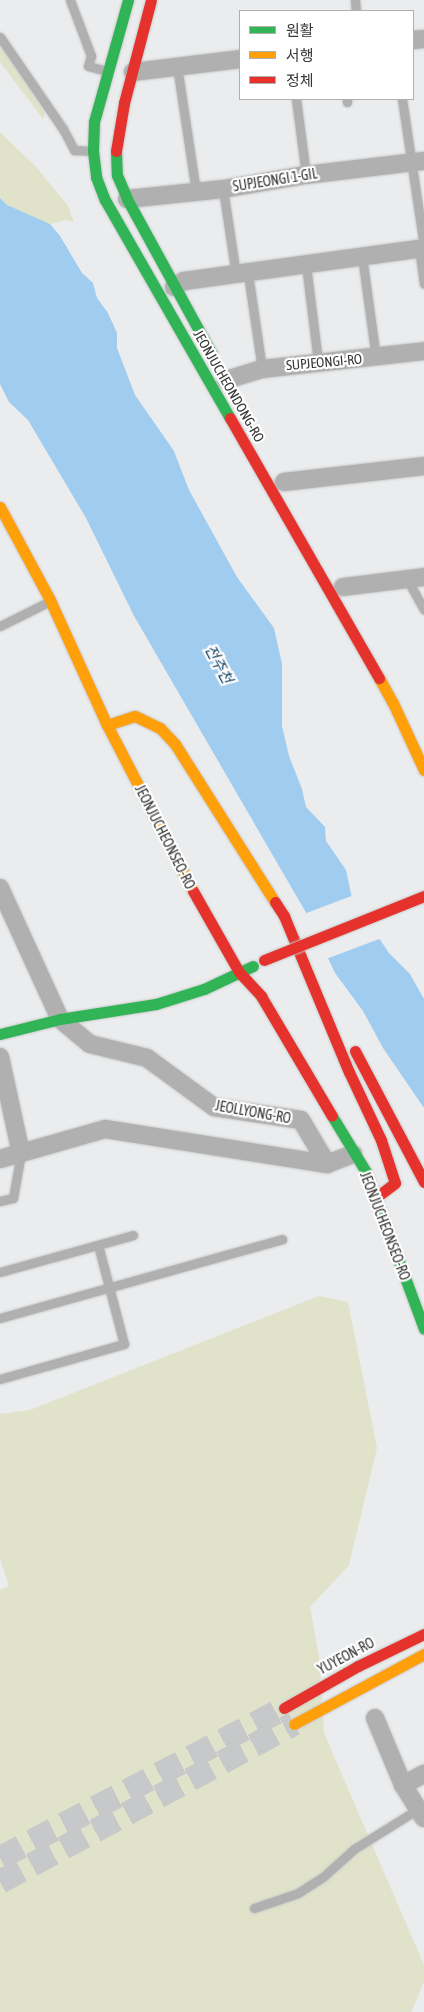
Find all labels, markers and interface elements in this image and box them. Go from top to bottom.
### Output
legend [239,10,414,100]
text: 원활 [286,22,314,39]
text: 서행 [286,47,314,64]
text: 정체 [286,72,314,89]
street label: SUPJEONGI 1-GIL [232,165,318,195]
street label: JEONJUCHEONDONG-RO [190,327,268,445]
street label: SUPJEONGI-RO [285,350,363,374]
water label: 전주천 [201,641,237,687]
street label: JEONJUCHEONSEO-RO [131,782,199,892]
street label: JEOLLYONG-RO [214,1097,292,1127]
street label: JEONJUCHEONSEO-RO [357,1169,413,1283]
street label: YUYEON-RO [315,1634,377,1678]

